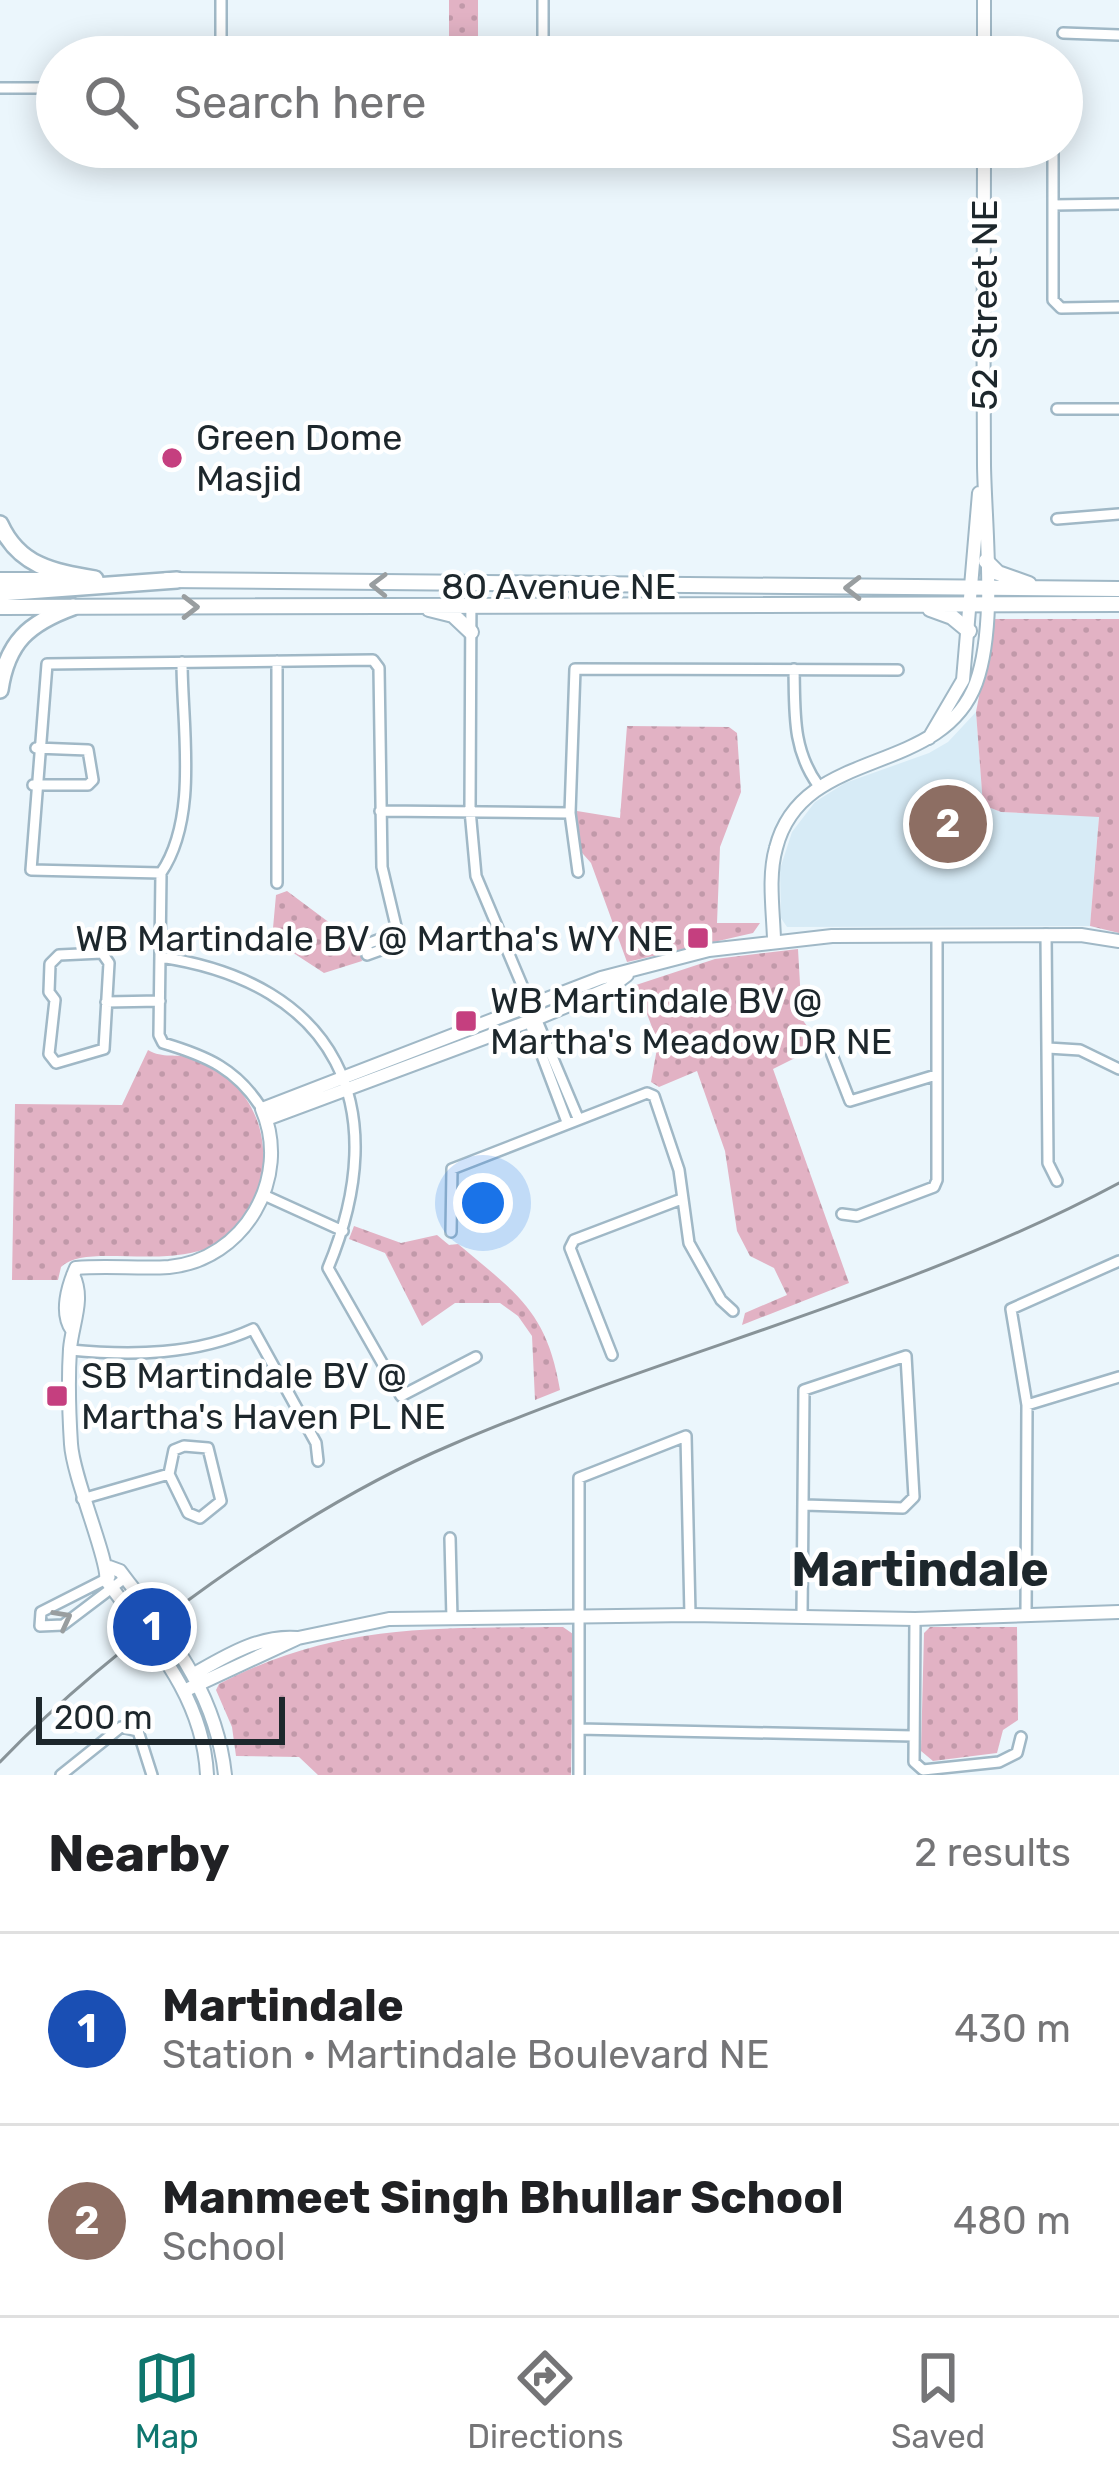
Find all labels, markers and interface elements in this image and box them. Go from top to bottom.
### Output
search box [36,36,1083,168]
icon: search [78,69,144,135]
text: Search here [174,76,426,129]
street label: 52 Street NE [963,199,1006,411]
place label: Green Dome Masjid [196,416,402,500]
marker: Green Dome Masjid [159,445,185,471]
street label: 80 Avenue NE [441,565,677,608]
one-way arrow [369,572,388,598]
one-way arrow [843,575,861,601]
one-way arrow [182,594,200,620]
pin: 2 [909,779,987,869]
place label: WB Martindale BV @ Martha's WY NE [75,917,674,960]
marker: WB Martindale BV @ Martha's WY NE [685,925,711,951]
place label: WB Martindale BV @ Martha's Meadow DR NE [490,979,893,1063]
marker: WB Martindale BV @ Martha's Meadow DR NE [453,1008,479,1034]
your location [453,1173,513,1233]
place label: SB Martindale BV @ Martha's Haven PL NE [81,1354,446,1438]
marker: SB Martindale BV @ Martha's Haven PL NE [44,1383,70,1409]
district label: Martindale [791,1541,1049,1598]
pin: 1 [113,1582,191,1672]
one-way arrow [51,1611,72,1634]
scale bar [36,1691,285,1744]
text: 200 m [54,1698,153,1737]
text: Nearby [48,1823,230,1884]
text: 2 results [914,1830,1071,1876]
text: Martindale [162,1979,404,2032]
text: 1 [77,2006,97,2052]
text: 430 m [954,2006,1071,2052]
text: Station · Martindale Boulevard NE [162,2032,770,2078]
text: Manmeet Singh Bhullar School [162,2171,844,2224]
text: 2 [74,2198,100,2244]
text: 480 m [953,2198,1071,2244]
text: School [162,2224,286,2270]
tab: Map [134,2345,200,2456]
tab: Directions [467,2345,624,2456]
tab: Saved [891,2345,985,2456]

